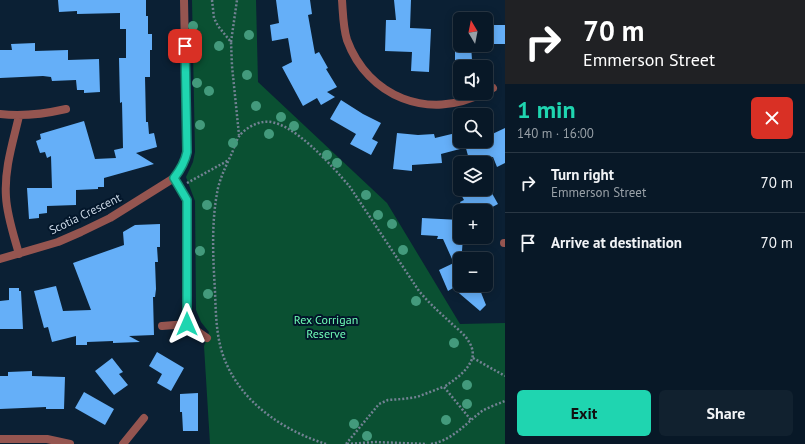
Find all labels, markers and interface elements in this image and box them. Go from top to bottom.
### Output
north arrow [453,12,493,52]
map controls [453,12,493,292]
text: 70 m [583,12,644,49]
icon: right [517,16,569,68]
pin [168,29,202,63]
icon: arrive [174,35,196,57]
text: Emmerson Street [583,48,715,71]
button: sound [453,60,493,100]
text: 1 min [517,94,576,125]
button: close [751,97,793,139]
button: search [453,108,493,148]
text: 140 m · 16:00 [517,125,594,142]
button: layers [453,156,493,196]
text: Turn right [551,165,614,184]
icon: right [517,172,539,194]
text: 70 m [760,173,793,192]
text: Emmerson Street [551,184,646,201]
street label: Scotia Crescent [46,190,123,237]
button: + [453,204,493,244]
icon: arrive [517,232,539,254]
text: Arrive at destination [551,233,682,252]
text: 70 m [760,233,793,252]
button: − [453,252,493,292]
position arrow [166,303,208,345]
park label: Rex Corrigan Reserve [294,312,358,341]
button: Exit [517,390,651,436]
button: Share [659,390,793,436]

